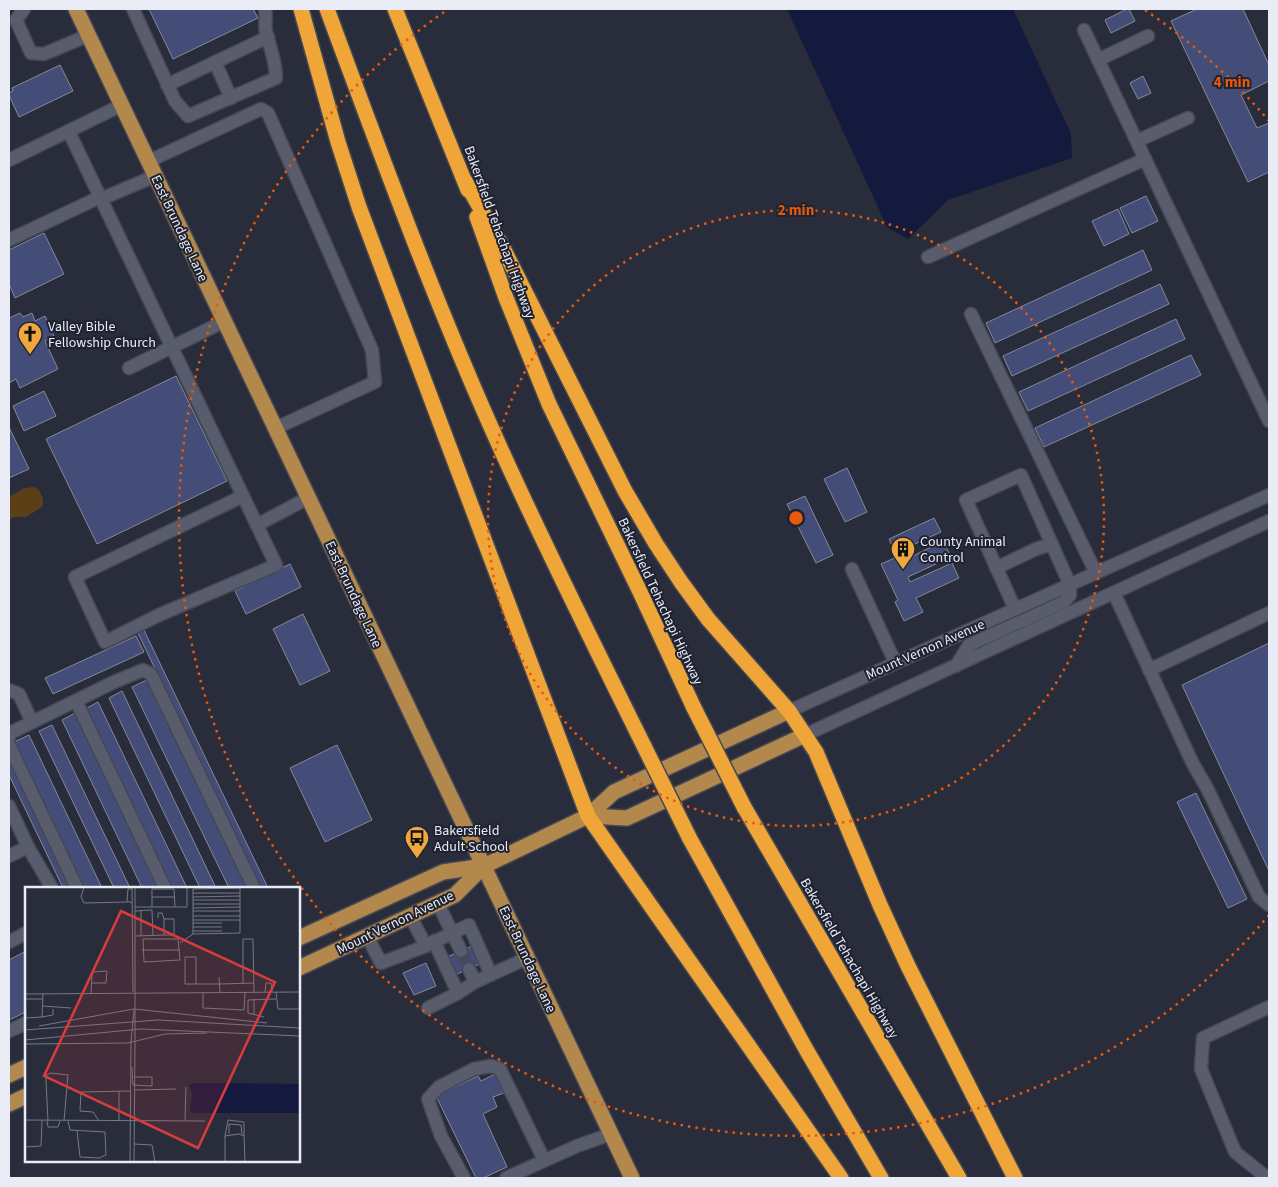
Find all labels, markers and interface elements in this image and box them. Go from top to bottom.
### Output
text: 4 min [1214,72,1250,93]
street label: Bakersfield Tehachapi Highway [458,143,540,322]
street label: East Brundage Lane [146,172,213,285]
text: 2 min [778,200,814,221]
place label: Valley Bible Fellowship Church [48,317,156,353]
church icon: Valley Bible Fellowship Church [17,321,43,355]
centre of rings [787,509,805,527]
street label: Bakersfield Tehachapi Highway [613,515,708,689]
place label: County Animal Control [920,532,1006,568]
building icon: County Animal Control [890,536,916,570]
street label: East Brundage Lane [320,538,387,651]
street label: Mount Vernon Avenue [863,615,988,685]
place label: Bakersfield Adult School [434,821,509,857]
bus stop icon: Bakersfield Adult School [404,825,430,859]
street label: Bakersfield Tehachapi Highway [795,875,904,1043]
street label: Mount Vernon Avenue [333,886,457,960]
inset map [25,887,300,1162]
street label: East Brundage Lane [494,903,561,1016]

